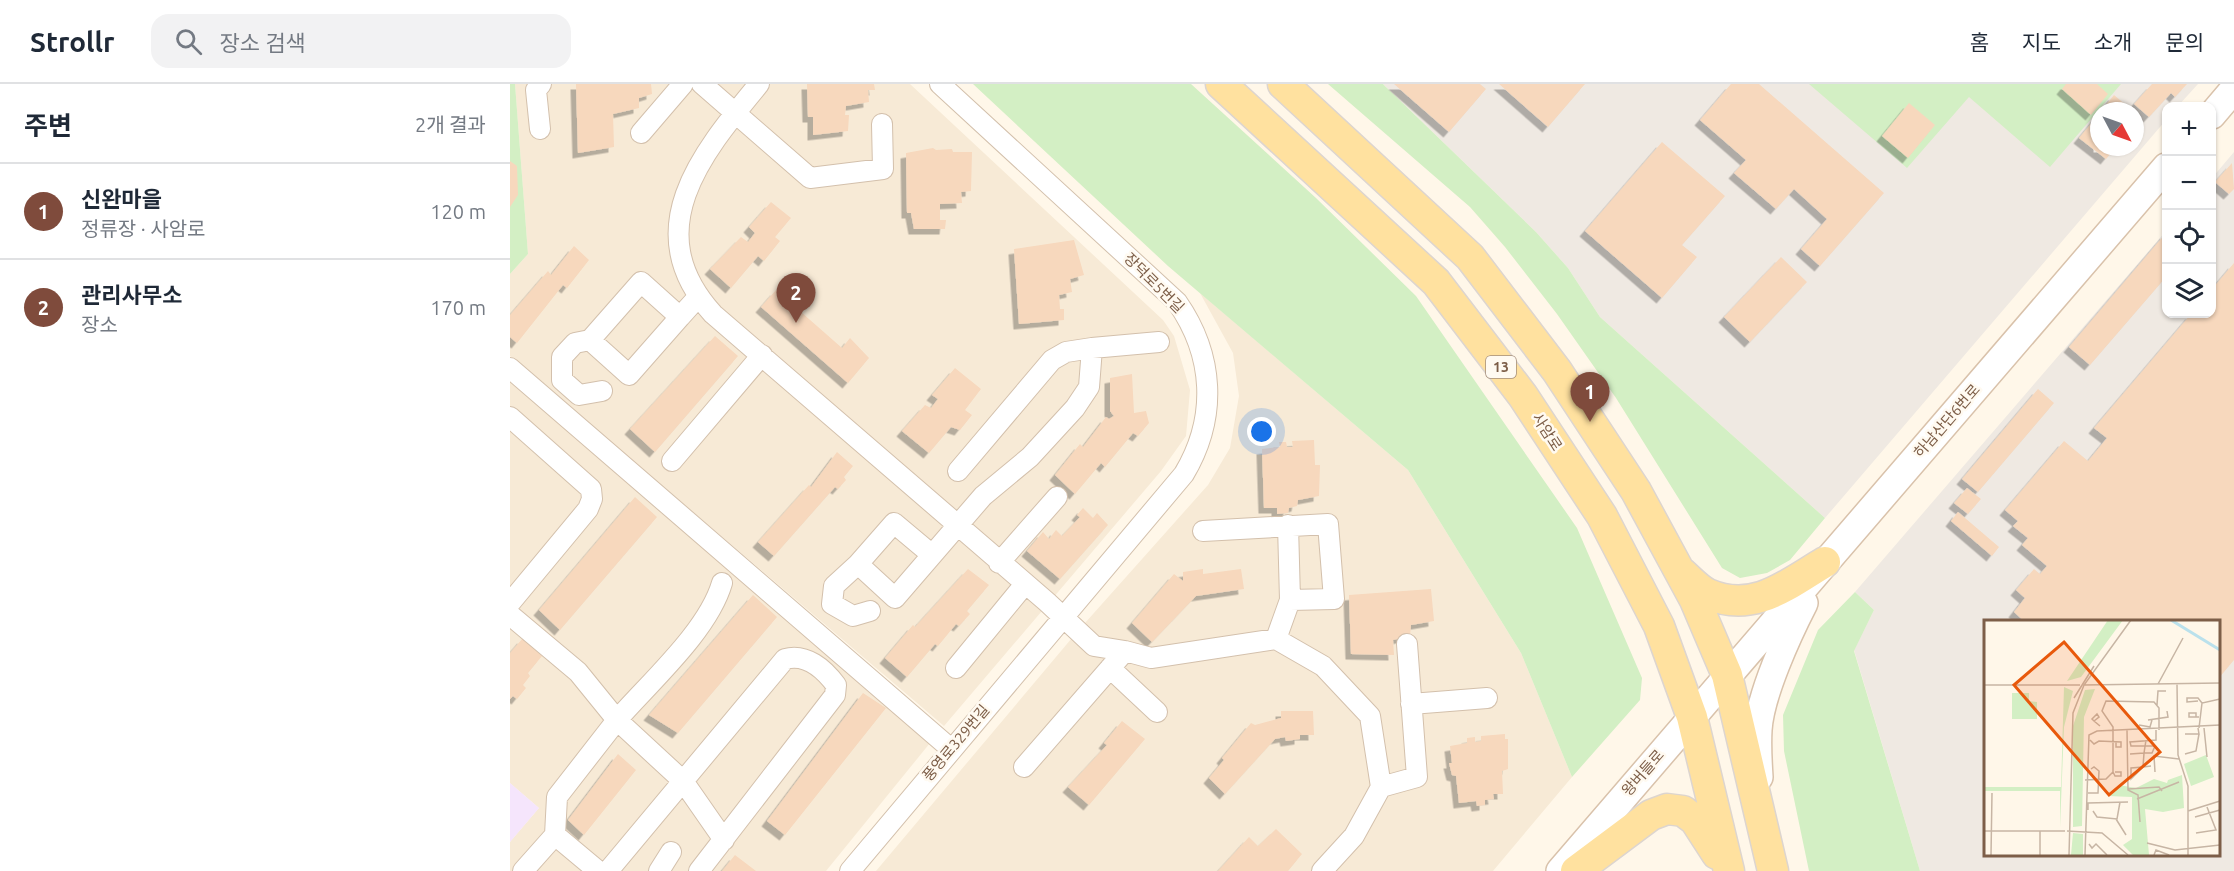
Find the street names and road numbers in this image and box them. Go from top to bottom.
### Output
street label: 장덕로5번길 [1121,249,1188,316]
road number: 13 [1486,356,1516,378]
street label: 하남산단6번로 [1910,381,1983,461]
street label: 사암로 [1529,410,1566,454]
street label: 풍영로329번길 [919,701,992,784]
street label: 왕버들로 [1618,746,1667,799]

